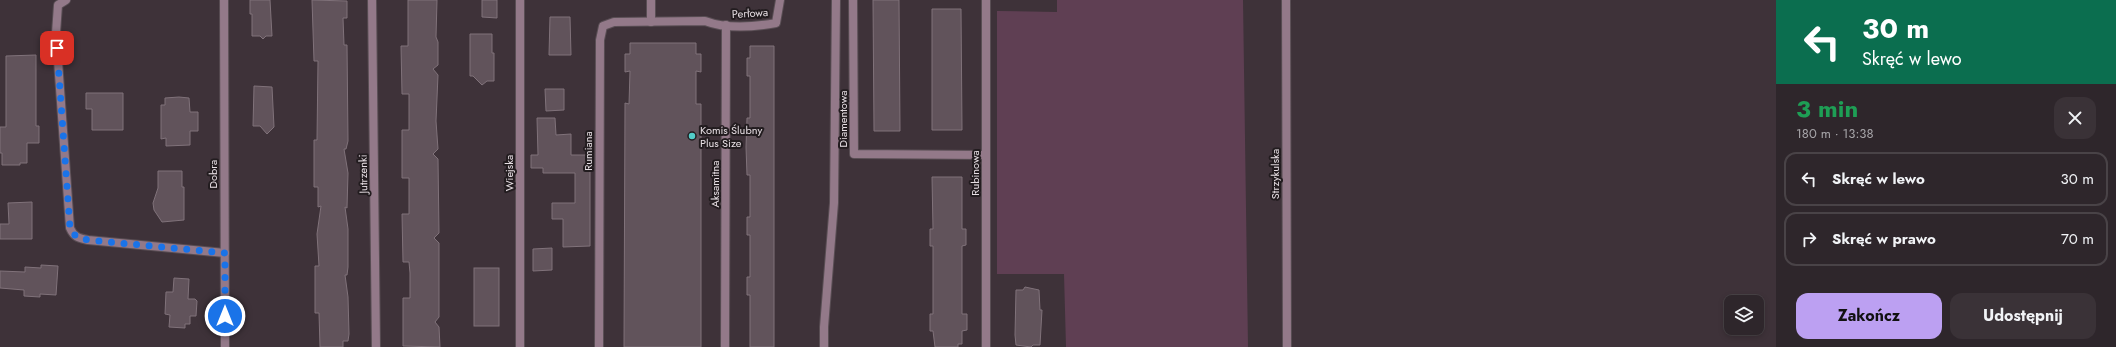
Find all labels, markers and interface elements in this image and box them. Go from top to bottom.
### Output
street label: Perłowa [731,4,769,22]
text: 30 m [1862,8,1929,49]
icon: left [1796,16,1848,68]
pin [40,31,74,65]
icon: arrive [46,37,68,59]
text: Skręć w lewo [1862,46,1962,72]
street label: Diamentowa [835,91,851,147]
text: 3 min [1796,91,1858,126]
button: close [2054,97,2096,139]
place label: Komis Ślubny Plus Size [700,122,762,151]
text: 180 m · 13:38 [1796,124,1874,143]
street label: Rumiana [580,131,596,171]
marker: Komis Ślubny Plus Size [687,131,697,141]
street label: Strzykulska [1267,149,1283,199]
street label: Rubinowa [967,150,983,196]
street label: Jutrzenki [355,154,371,196]
street label: Wiejska [501,155,517,191]
street label: Dobra [205,160,221,188]
street label: Aksamitna [707,161,723,207]
icon: left [1798,168,1820,190]
text: Skręć w lewo [1832,168,1925,190]
text: 30 m [2061,168,2094,190]
icon: right [1798,228,1820,250]
text: Skręć w prawo [1832,228,1936,250]
text: 70 m [2061,228,2094,250]
button: Zakończ [1796,293,1942,339]
button: Udostępnij [1950,293,2096,339]
position arrow [204,295,246,337]
map controls [1724,295,1764,335]
button: layers [1724,295,1764,335]

